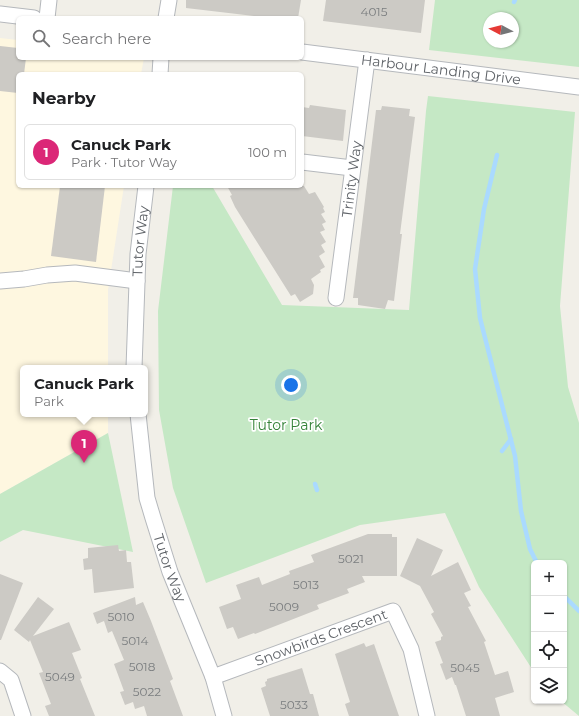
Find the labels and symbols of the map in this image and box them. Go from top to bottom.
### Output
house number: 4015 [360,4,388,19]
north arrow [483,12,519,48]
street label: Harbour Landing Drive [360,51,522,89]
street label: Trinity Way [338,139,365,218]
street label: Tutor Way [128,204,153,277]
your location [281,375,301,395]
park label: Tutor Park [250,416,323,434]
pin: 1 [71,430,97,463]
street label: Tutor Way [150,532,190,605]
house number: 5021 [338,551,364,566]
house number: 5013 [293,577,319,592]
house number: 5009 [269,599,299,614]
street label: Snowbirds Crescent [252,605,390,670]
house number: 5010 [107,609,135,624]
house number: 5014 [121,633,149,648]
house number: 5018 [129,659,156,674]
house number: 5045 [450,660,480,675]
house number: 5049 [45,669,75,684]
house number: 5022 [133,684,161,699]
house number: 5033 [280,697,308,712]

